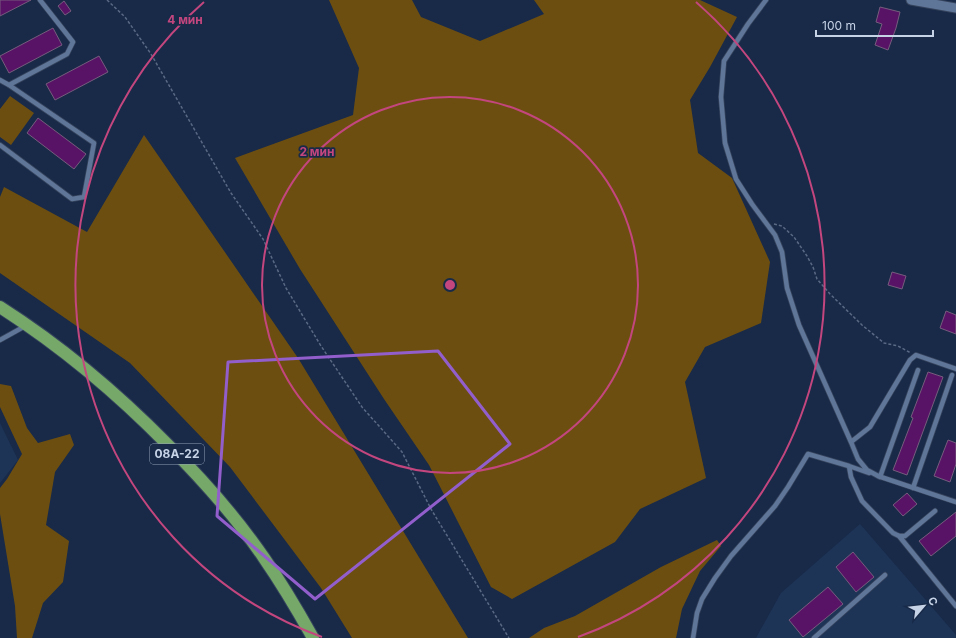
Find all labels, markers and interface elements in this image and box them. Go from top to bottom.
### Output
text: 4 мин [167,12,203,27]
scale bar [816,12,933,38]
text: 100 m [822,18,856,33]
text: 2 мин [299,144,335,159]
centre of rings [443,278,457,292]
road number: 08А-22 [150,444,204,464]
north arrow [904,586,944,626]
text: С [925,594,941,608]

